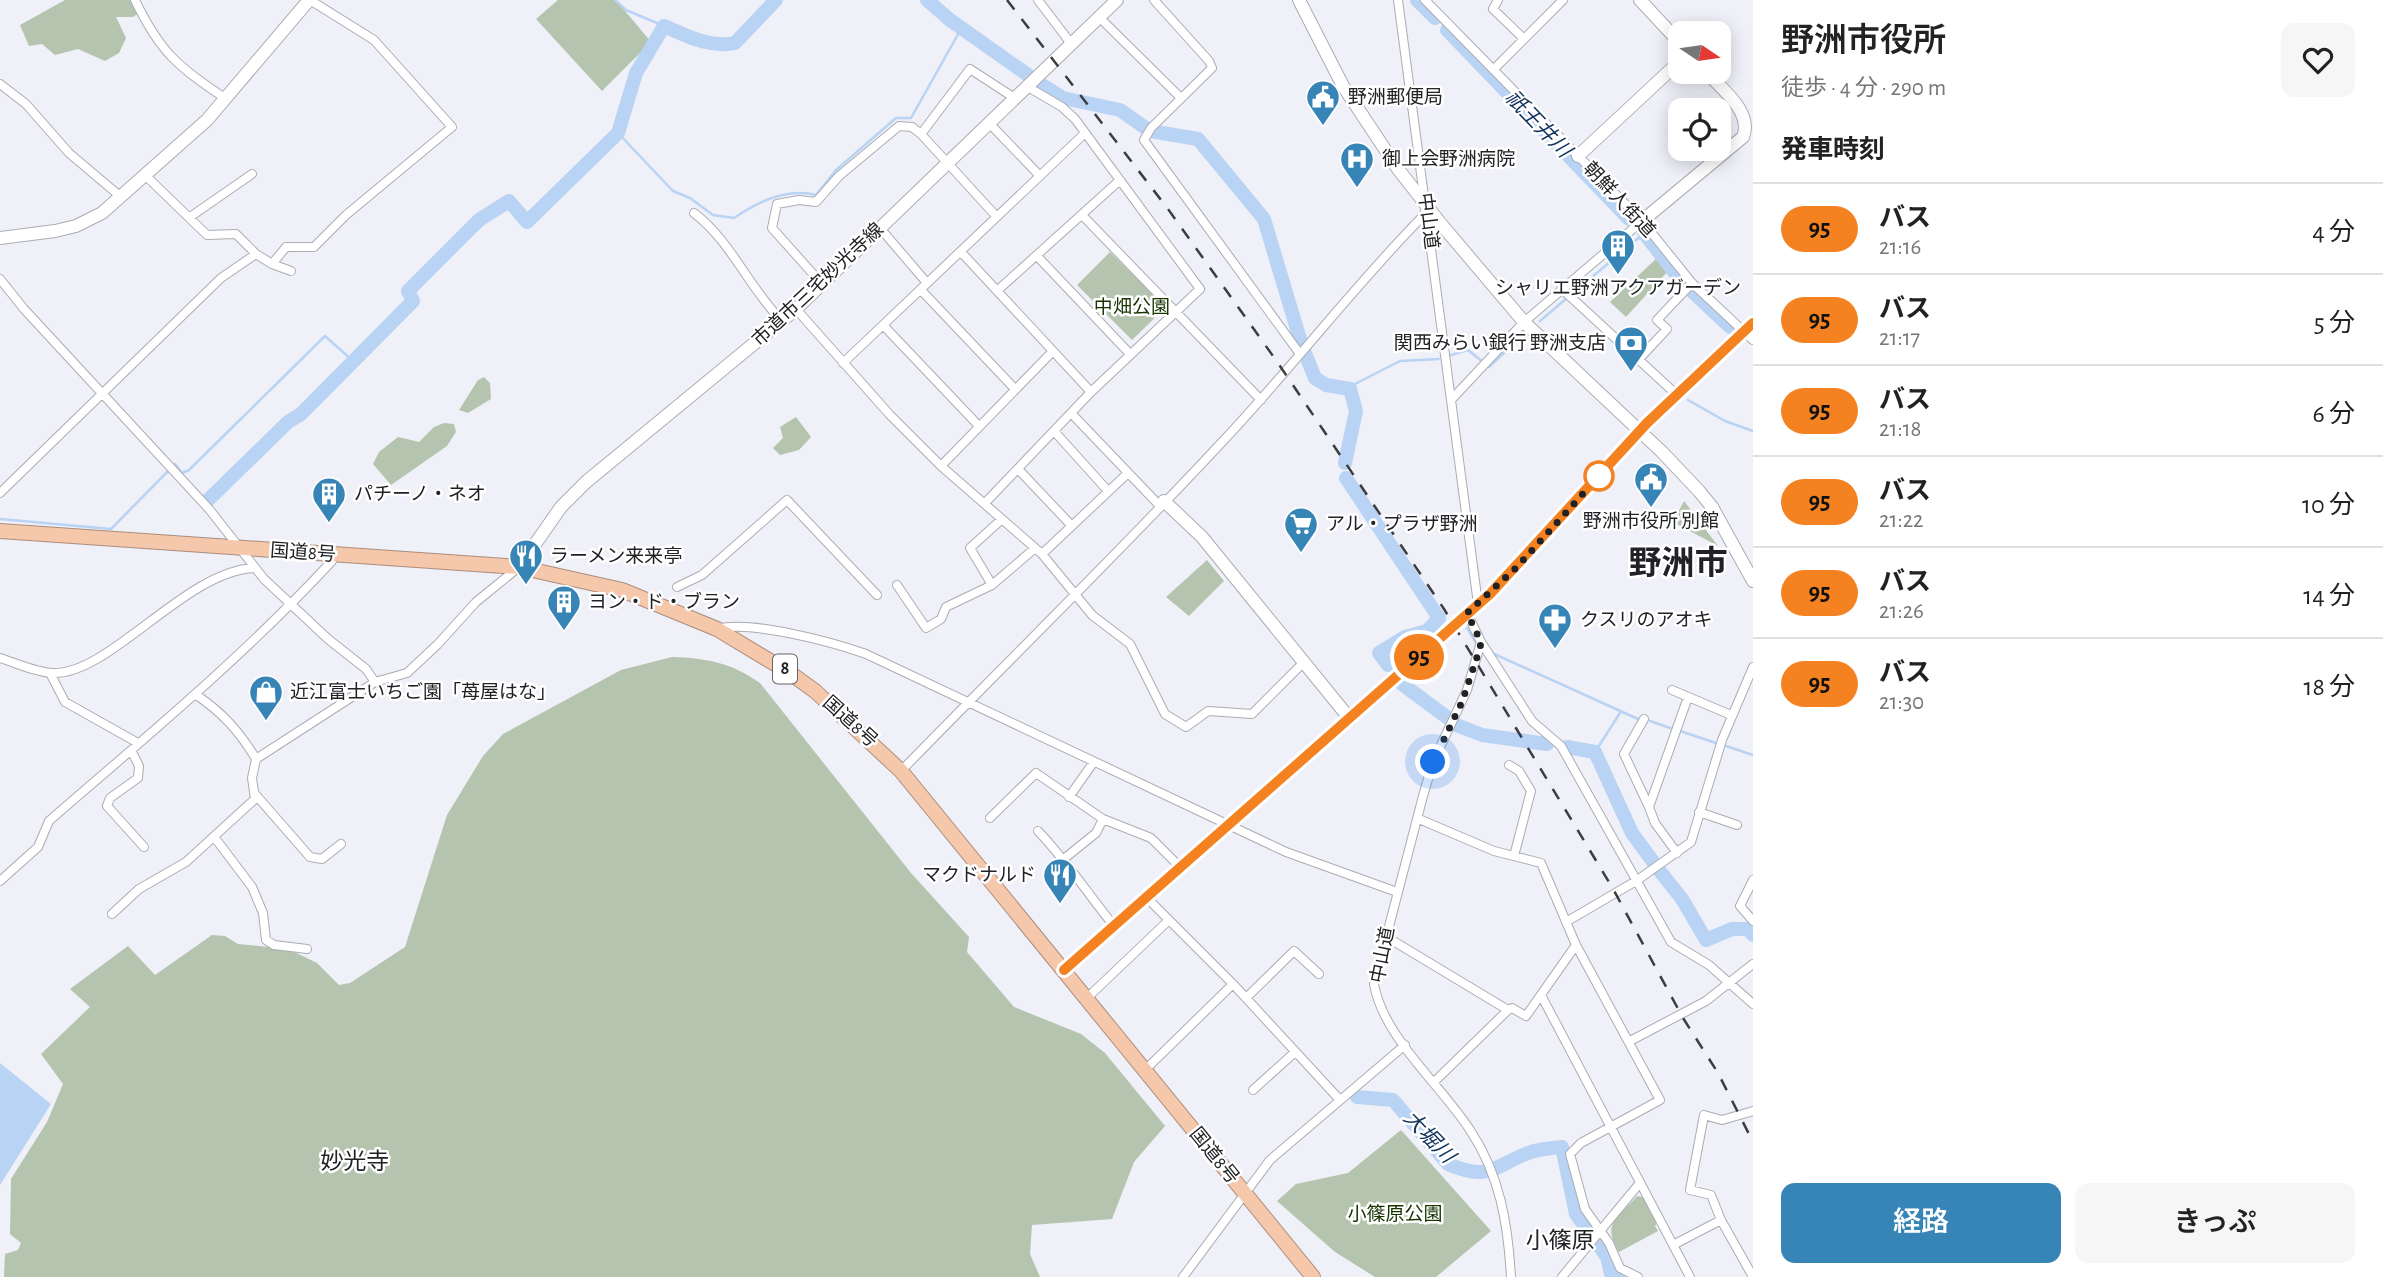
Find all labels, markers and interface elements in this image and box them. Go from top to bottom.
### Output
north arrow [1668,21,1731,84]
map controls [1668,21,1731,161]
button: heart [2281,23,2355,97]
text: 野洲市役所 [1781,25,1946,58]
text: 徒歩 · 4 分 · 290 m [1781,77,1946,100]
public building icon: 野洲郵便局 [1304,78,1342,127]
place label: 野洲郵便局 [1348,86,1443,107]
water label: 祇王井川 [1501,86,1577,163]
button: locate [1668,98,1731,161]
text: 発車時刻 [1781,137,1885,163]
hospital icon: 御上会野洲病院 [1338,140,1376,189]
place label: 御上会野洲病院 [1382,148,1515,169]
street label: 朝鮮人街道 [1580,157,1660,241]
street label: 中山道 [1415,191,1442,250]
text: バス [1879,205,1931,231]
text: 95 [1809,217,1830,241]
street label: 市道市三宅妙光寺線 [748,218,887,350]
text: 4 分 [2312,219,2355,245]
building icon: シャリエ野洲アクアガーデン [1599,227,1637,276]
text: 21:16 [1879,236,1921,259]
place label: シャリエ野洲アクアガーデン [1495,277,1741,298]
text: バス [1879,296,1931,322]
park label: 中畑公園 [1094,297,1170,317]
text: 95 [1809,308,1830,332]
text: 5 分 [2314,310,2355,336]
bank icon: 関西みらい銀行 野洲支店 [1612,324,1650,373]
text: 21:17 [1879,327,1920,350]
place label: 関西みらい銀行 野洲支店 [1394,332,1606,353]
text: バス [1879,387,1931,413]
text: 95 [1809,399,1830,423]
text: 6 分 [2312,401,2355,427]
text: 21:18 [1879,418,1921,441]
public building icon: 野洲市役所 別館 [1632,460,1670,509]
unlabelled marker [1584,461,1614,491]
building icon: パチーノ・ネオ [310,475,348,524]
text: バス [1879,478,1931,504]
place label: パチーノ・ネオ [354,484,486,504]
text: 95 [1809,490,1830,514]
text: 10 分 [2302,492,2355,518]
supermarket icon: アル・プラザ野洲 [1282,505,1320,554]
text: 21:22 [1879,509,1924,532]
place label: 野洲市役所 別館 [1583,510,1719,531]
place label: アル・プラザ野洲 [1326,514,1478,534]
restaurant icon: ラーメン来来亭 [507,537,545,586]
street label: 国道8号 [269,540,337,565]
district label: 野洲市 [1629,545,1728,581]
place label: ラーメン来来亭 [550,546,682,566]
text: バス [1879,569,1931,595]
text: 95 [1809,581,1830,605]
building icon: ヨン・ド・ブラン [545,583,583,632]
text: 14 分 [2303,583,2355,609]
place label: ヨン・ド・ブラン [588,591,740,612]
text: 21:26 [1879,600,1924,623]
pharmacy icon: クスリのアオキ [1536,601,1574,650]
place label: クスリのアオキ [1580,610,1712,630]
line badge: 95 [1388,634,1450,680]
text: 95 [1408,645,1430,669]
road number: 8 [773,654,797,684]
text: バス [1879,660,1931,686]
text: 95 [1809,672,1830,696]
shop icon: 近江富士いちご園「苺屋はな」 [247,673,285,722]
text: 18 分 [2303,674,2355,700]
place label: 近江富士いちご園「苺屋はな」 [290,681,556,702]
text: 21:30 [1879,691,1924,714]
street label: 国道8号 [819,692,882,751]
your location [1415,744,1450,779]
restaurant icon: マクドナルド [1041,856,1079,905]
place label: マクドナルド [922,865,1036,885]
street label: 中山道 [1367,925,1398,985]
water label: 大堀川 [1400,1106,1461,1168]
street label: 国道8号 [1186,1124,1243,1188]
district label: 妙光寺 [321,1149,390,1174]
button: 経路 [1781,1183,2061,1263]
button: きっぷ [2075,1183,2355,1263]
park label: 小篠原公園 [1347,1204,1443,1224]
district label: 小篠原 [1526,1228,1595,1253]

